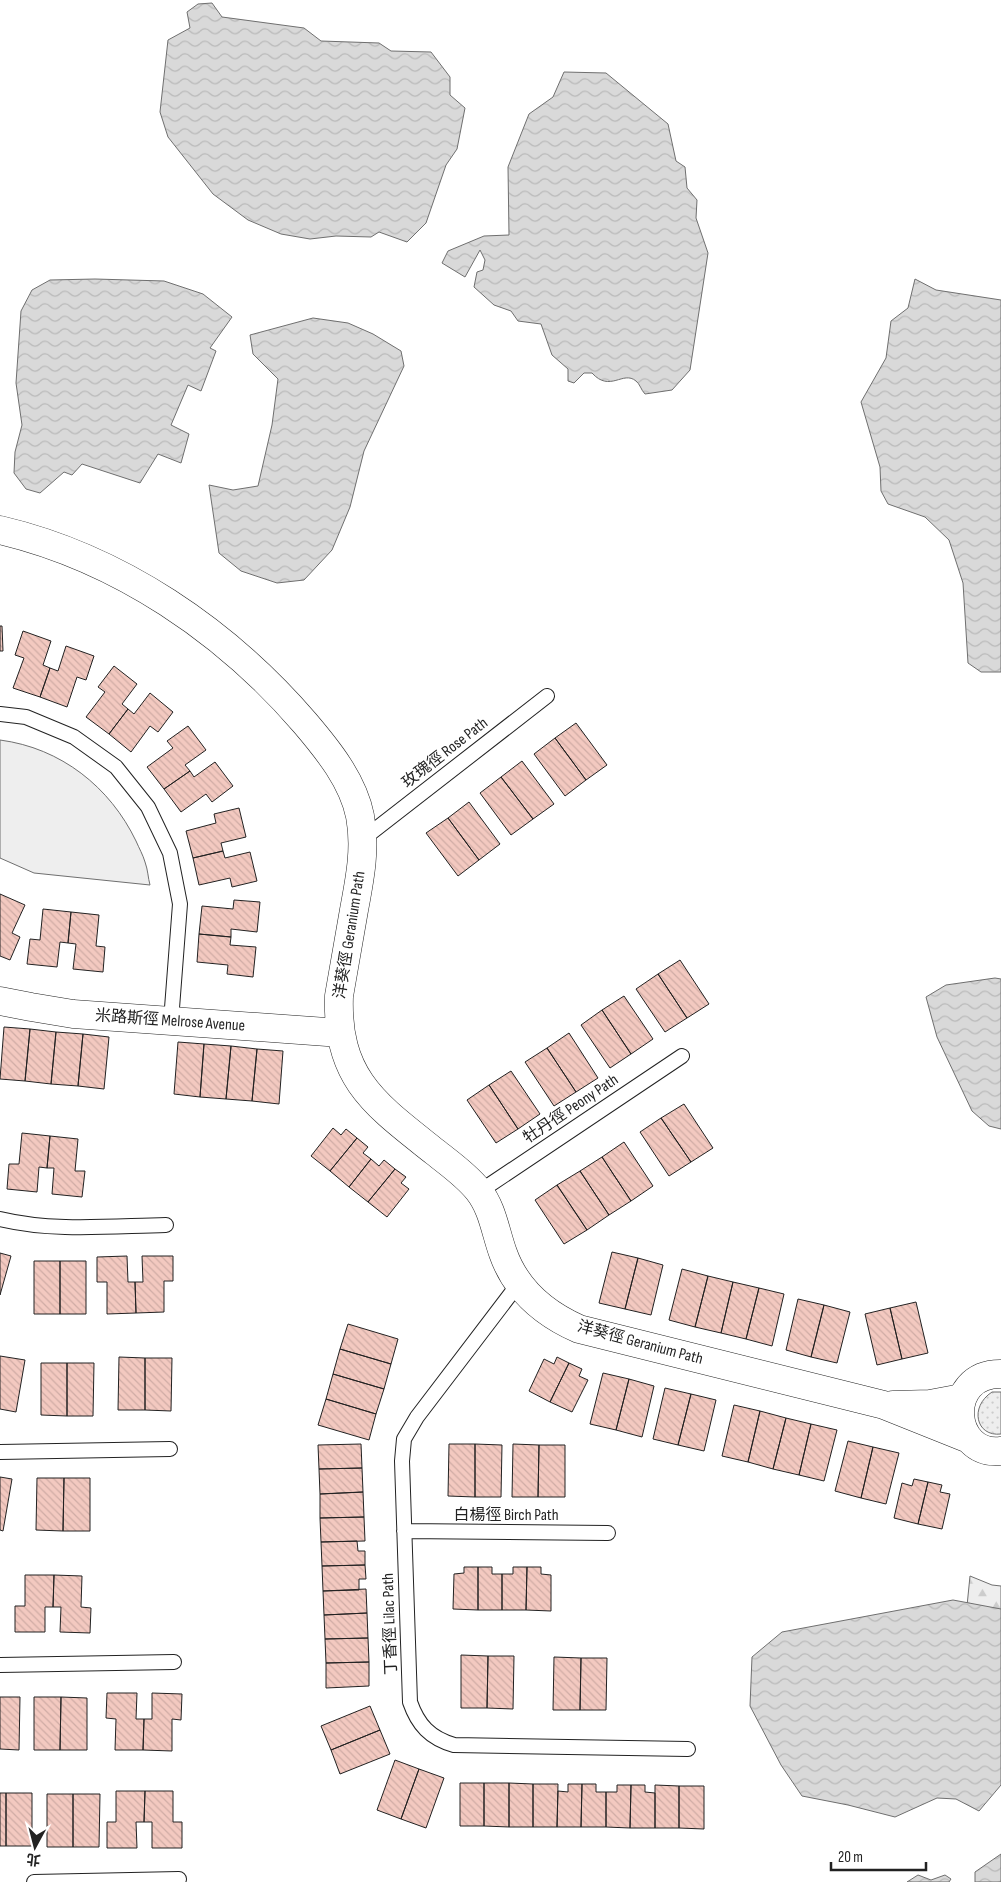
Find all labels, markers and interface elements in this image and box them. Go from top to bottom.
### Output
street label: 玫瑰徑 Rose Path [398,713,492,792]
street label: 洋葵徑 Geranium Path [331,870,369,1000]
street label: 米路斯徑 Melrose Avenue [94,1006,246,1036]
street label: 牡丹徑 Peony Path [520,1070,622,1148]
street label: 洋葵徑 Geranium Path [575,1317,705,1369]
street label: 白楊徑 Birch Path [453,1506,559,1525]
street label: 丁香徑 Lilac Path [379,1573,401,1675]
north arrow [10,1822,60,1872]
scale bar [831,1840,926,1872]
text: 20 m [838,1848,863,1867]
text: 北 [25,1850,41,1869]

